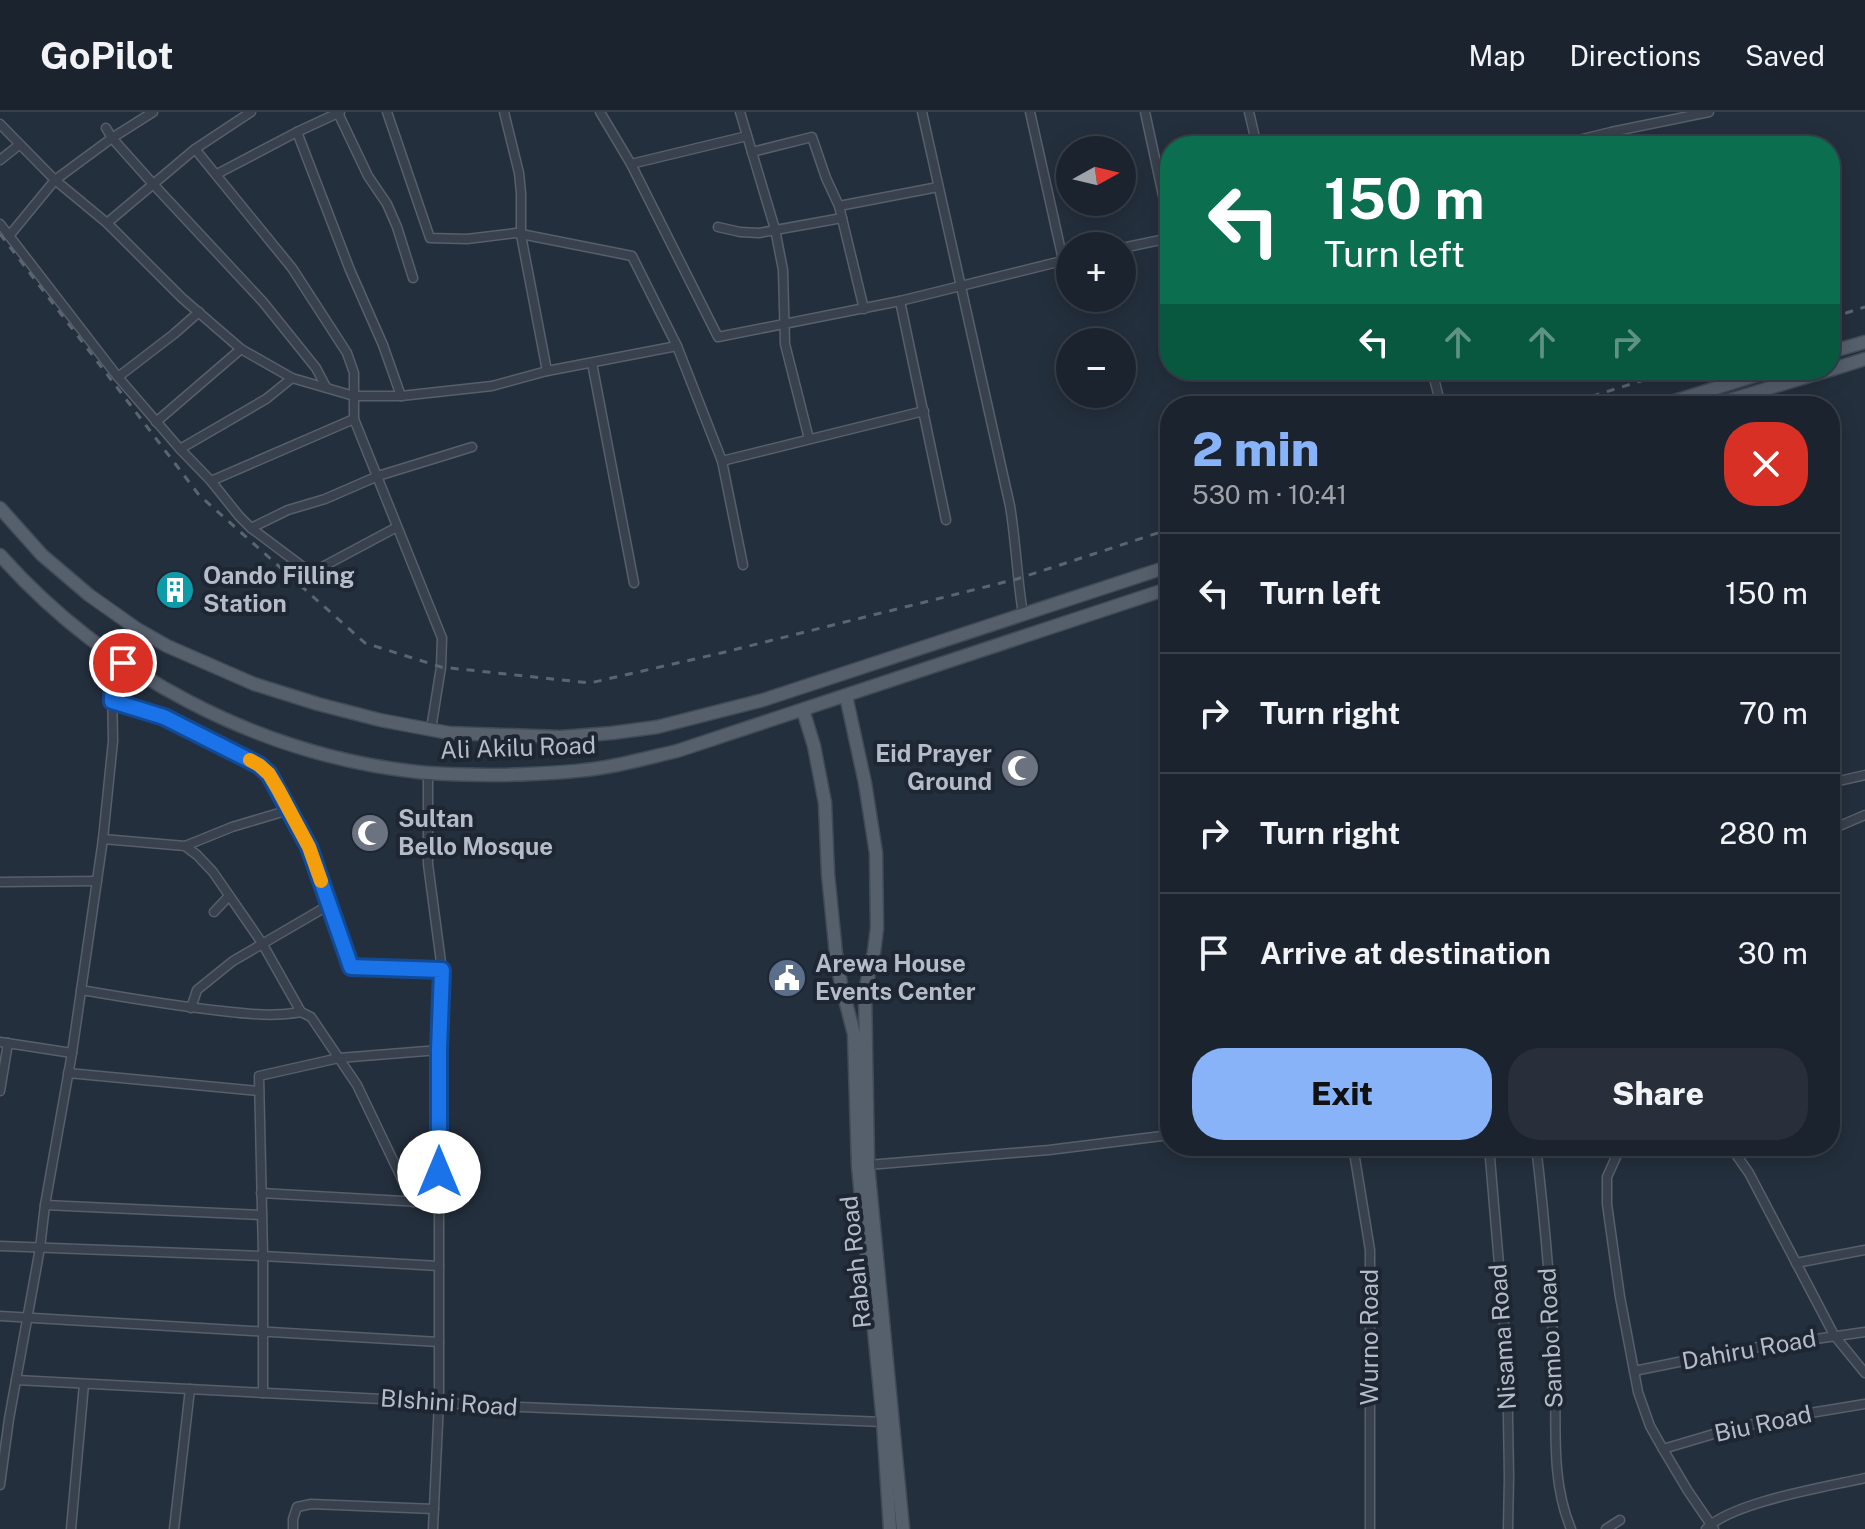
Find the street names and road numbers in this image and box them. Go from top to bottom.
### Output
street label: Ali Akilu Road [439,730,596,764]
street label: Rabah Road [834,1194,876,1330]
street label: Nisama Road [1483,1263,1521,1411]
street label: Sambo Road [1532,1267,1568,1409]
street label: Wurno Road [1355,1269,1383,1405]
street label: Dahiru Road [1680,1323,1818,1375]
street label: BIshini Road [379,1383,519,1421]
street label: Biu Road [1712,1399,1814,1447]

